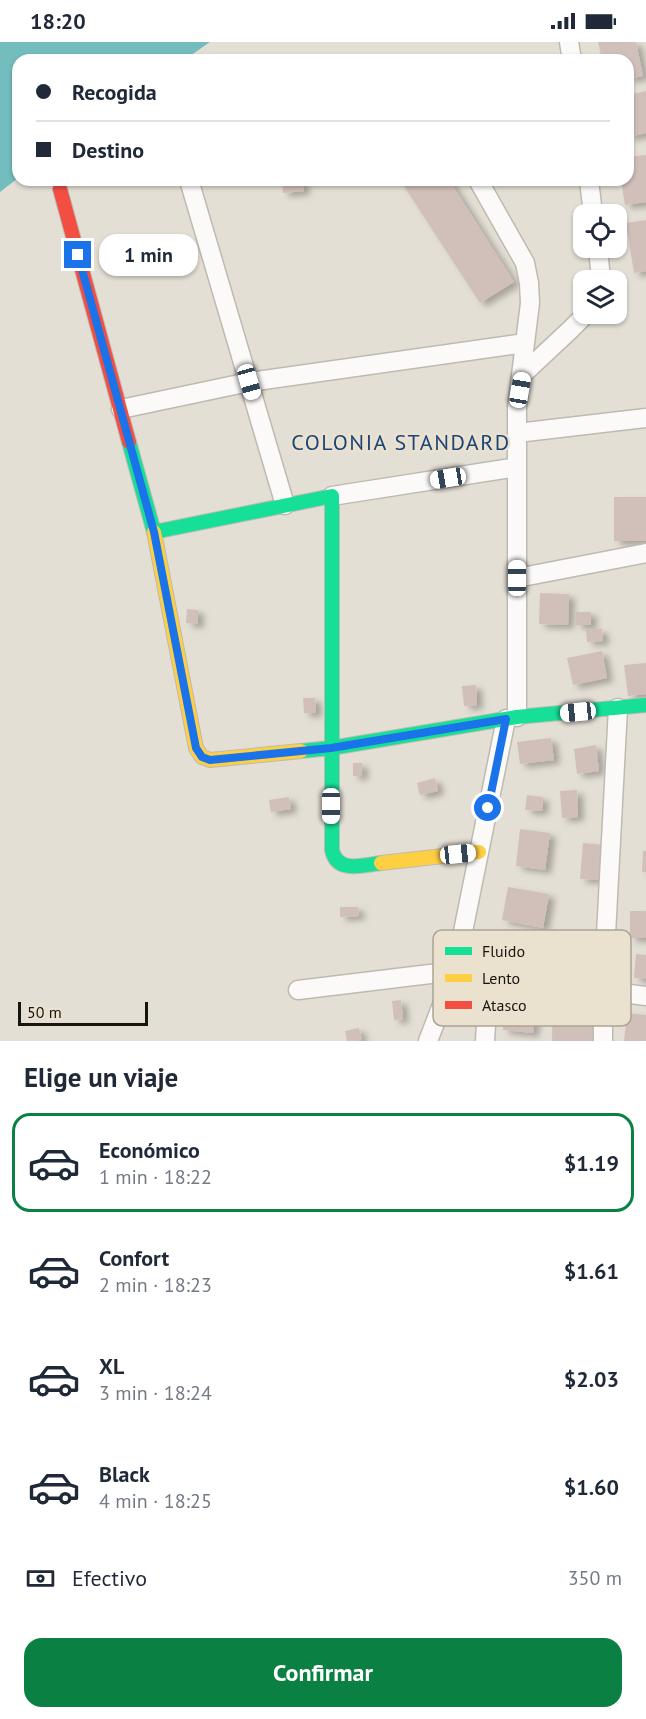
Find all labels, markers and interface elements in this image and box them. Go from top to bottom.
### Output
text: 18:20 [30,7,86,35]
text: Recogida [72,78,157,106]
text: Destino [72,136,144,164]
map controls [573,204,627,324]
button: locate [573,204,627,258]
callout: 1 min [99,234,198,276]
route end [64,241,91,268]
text: 1 min [124,242,173,268]
button: layers [573,270,627,324]
car [235,362,263,402]
car [508,371,532,409]
district label: COLONIA STANDARD [291,428,511,456]
car [429,466,467,490]
car [508,560,526,596]
car [559,701,597,723]
car [322,788,340,824]
route start [474,794,501,821]
car [439,843,477,865]
legend [433,930,631,1026]
text: Fluido [482,941,525,961]
text: Lento [482,968,520,988]
text: Atasco [482,995,527,1015]
scale bar [18,999,148,1026]
text: 50 m [27,1002,62,1022]
text: Elige un viaje [24,1060,178,1094]
icon: car [27,1136,81,1190]
text: Económico [99,1136,200,1164]
text: $1.19 [564,1149,619,1177]
text: 1 min · 18:22 [99,1164,212,1190]
icon: car [27,1244,81,1298]
text: Confort [99,1244,169,1272]
text: $1.61 [564,1257,619,1285]
text: 2 min · 18:23 [99,1272,212,1298]
icon: car [27,1352,81,1406]
text: XL [99,1352,124,1380]
text: $2.03 [564,1365,619,1393]
text: 3 min · 18:24 [99,1380,212,1406]
icon: car [27,1460,81,1514]
text: Black [99,1460,150,1488]
text: $1.60 [564,1473,619,1501]
text: 4 min · 18:25 [99,1488,212,1514]
icon: cash [24,1562,57,1595]
text: Efectivo [72,1564,147,1592]
text: 350 m [568,1565,622,1591]
button: Confirmar [24,1638,622,1707]

